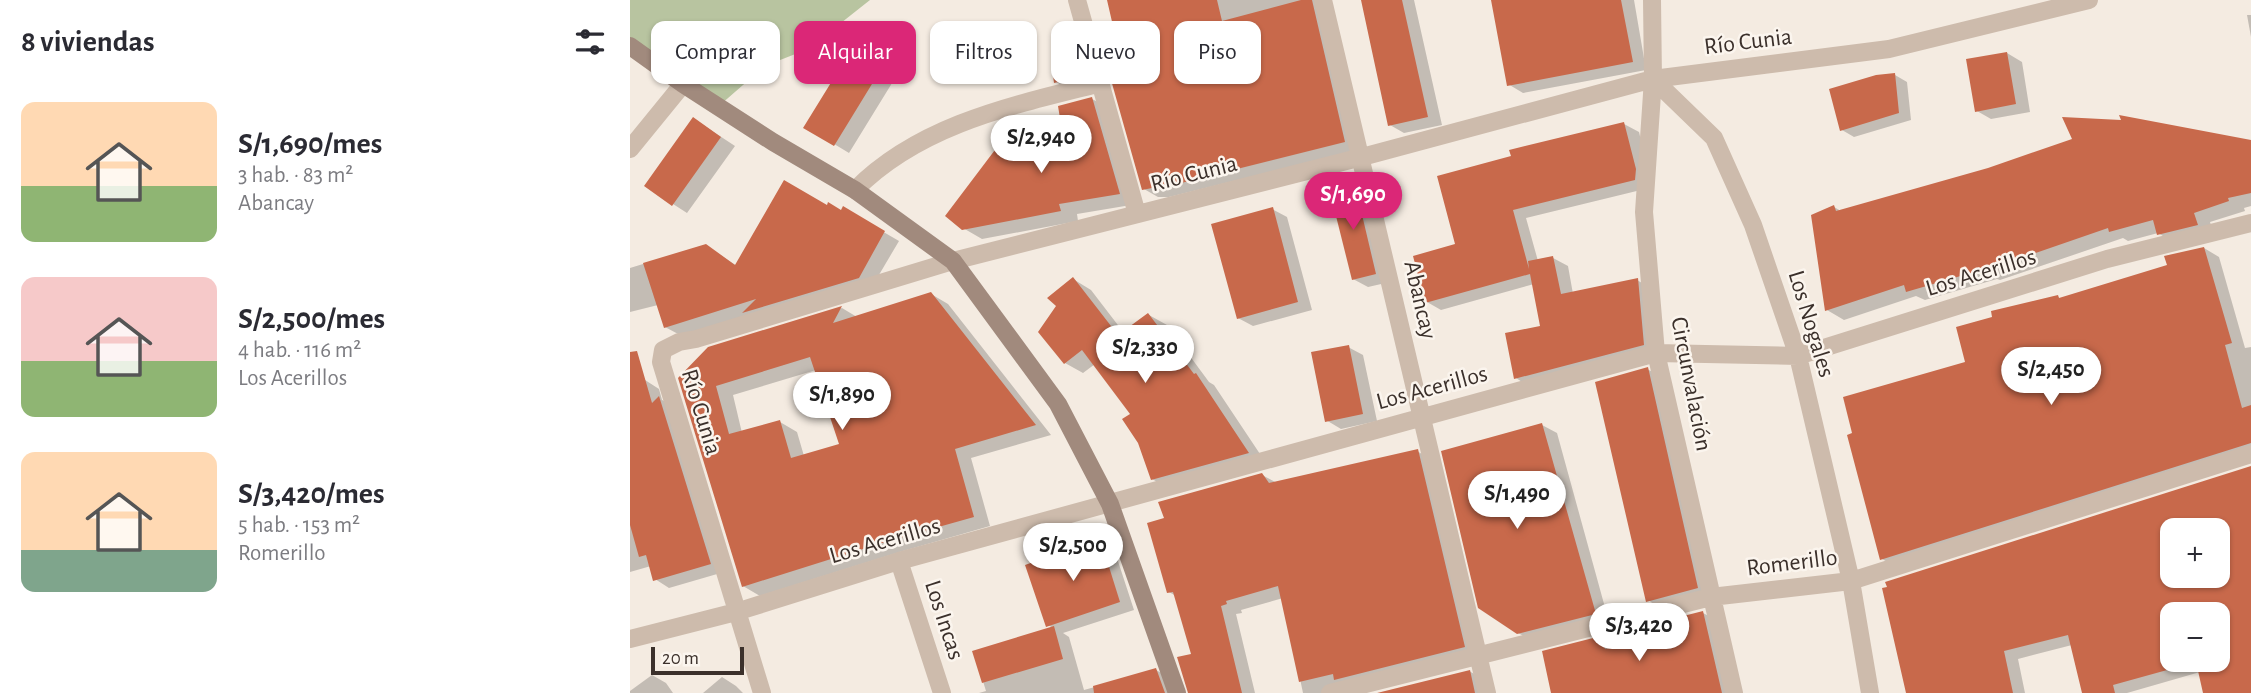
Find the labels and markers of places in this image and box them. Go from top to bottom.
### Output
pin: S/2,940 [976,116,1106,175]
pin: S/1,690 [1288,173,1418,232]
pin: S/2,330 [1080,326,1210,385]
pin: S/2,450 [1986,348,2116,407]
pin: S/1,890 [777,372,907,432]
pin: S/1,490 [1452,472,1582,531]
pin: S/2,500 [1008,524,1138,583]
pin: S/3,420 [1574,604,1704,663]

